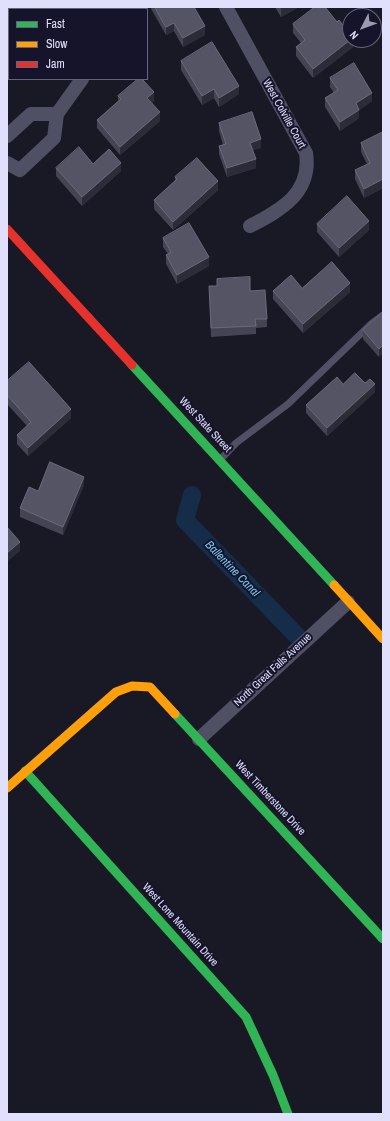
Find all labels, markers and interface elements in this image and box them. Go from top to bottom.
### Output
legend [8,8,148,80]
north arrow [342,8,382,48]
text: Fast [46,16,65,32]
text: N [346,28,361,42]
text: Slow [46,36,67,52]
text: Jam [46,56,65,72]
street label: West Colville Court [260,77,308,151]
street label: West State Street [176,395,234,455]
water label: Ballentine Canal [202,538,262,600]
street label: North Great Falls Avenue [232,631,314,709]
street label: West Timberstone Drive [232,758,308,838]
street label: West Lone Mountain Drive [139,881,221,969]

